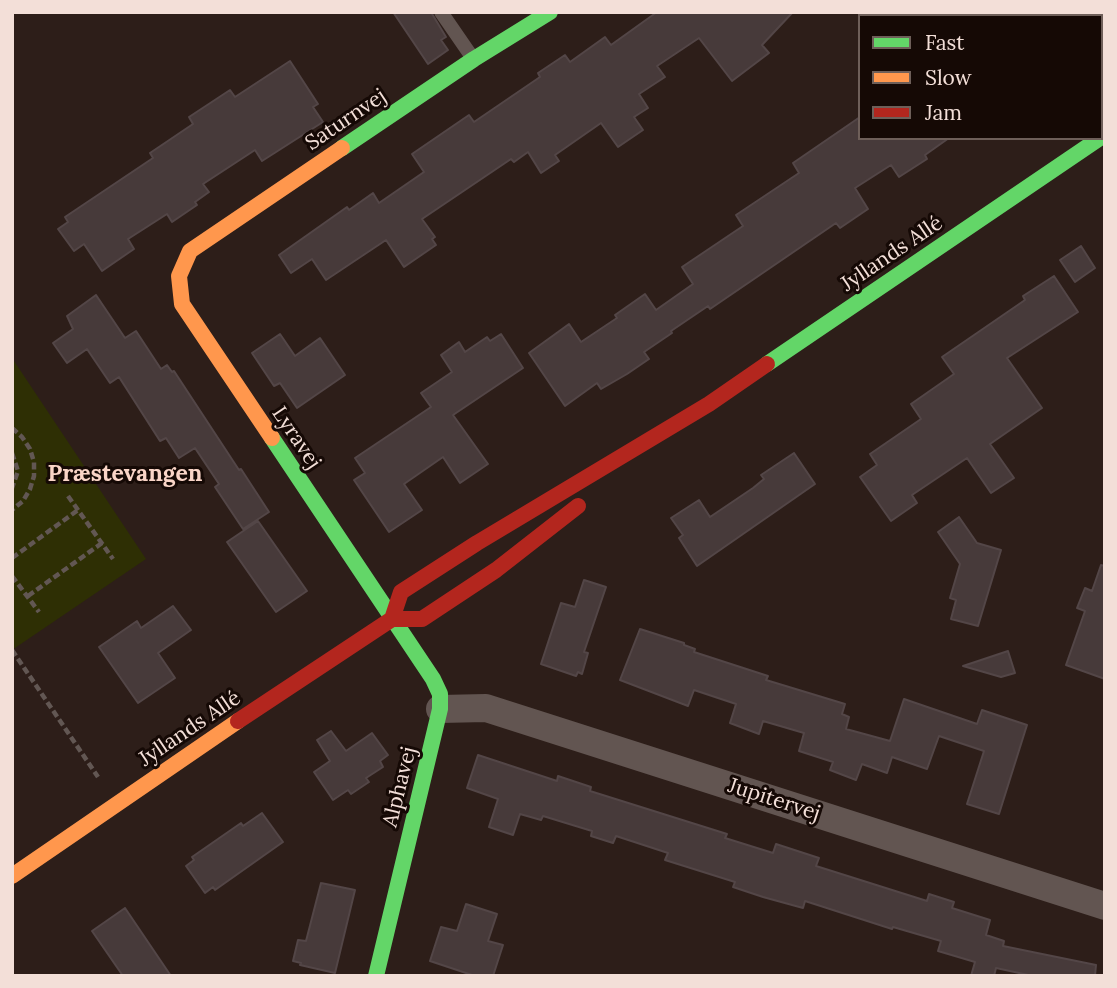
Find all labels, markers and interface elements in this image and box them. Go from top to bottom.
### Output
legend [858,14,1103,140]
text: Fast [925,29,964,56]
text: Slow [925,64,972,91]
street label: Saturnvej [301,84,391,156]
text: Jam [925,99,962,126]
street label: Jyllands Allé [836,211,948,297]
street label: Lyravej [266,402,326,474]
district label: Præstevangen [47,460,203,488]
street label: Jyllands Allé [134,686,246,772]
street label: Alphavej [378,744,422,830]
street label: Jupitervej [725,773,823,827]

